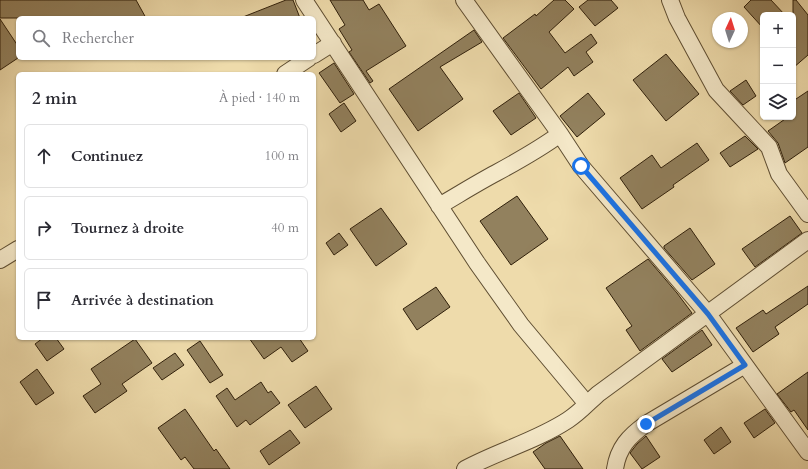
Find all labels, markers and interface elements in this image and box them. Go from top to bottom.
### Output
north arrow [712,12,748,48]
map controls [760,12,796,120]
button: + [760,12,796,48]
search box [16,16,316,60]
icon: search [30,27,52,49]
text: Rechercher [62,28,134,48]
button: − [760,48,796,84]
button: layers [760,84,796,120]
text: 2 min [32,87,77,110]
text: À pied · 140 m [219,89,300,107]
icon: ahead [33,145,55,167]
text: Continuez [71,146,143,166]
text: 100 m [265,147,299,165]
route start [572,157,590,175]
icon: right [33,217,55,239]
text: Tournez à droite [71,218,184,238]
text: 40 m [271,219,299,237]
icon: arrive [33,289,55,311]
text: Arrivée à destination [71,290,214,310]
route end [637,415,655,433]

